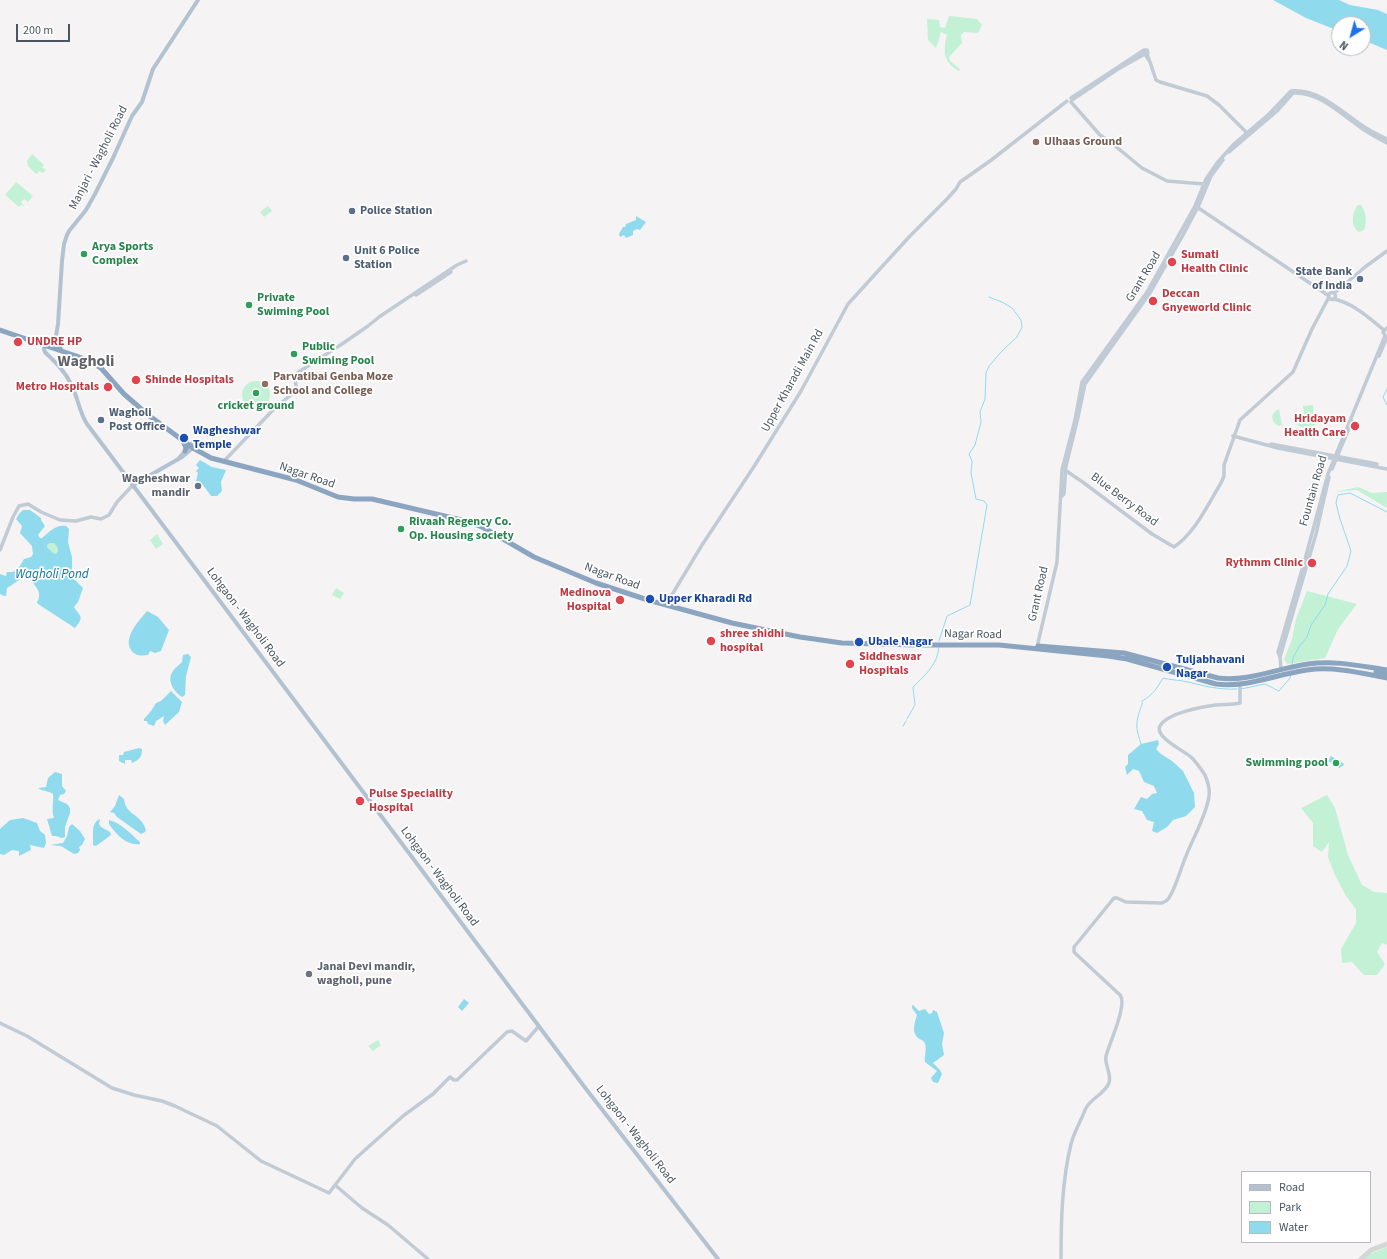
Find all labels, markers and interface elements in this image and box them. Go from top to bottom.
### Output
scale bar [18,16,72,42]
north arrow [1331,16,1371,56]
text: 200 m [23,22,53,39]
text: N [1337,37,1352,53]
street label: Manjari - Wagholi Road [67,104,131,212]
place label: Ulhaas Ground [1044,135,1122,149]
marker: Ulhaas Ground [1031,137,1041,147]
place label: Police Station [360,204,432,218]
marker: Police Station [347,206,357,216]
place label: Arya Sports Complex [92,240,153,268]
place label: Unit 6 Police Station [354,244,420,272]
place label: Sumati Health Clinic [1181,248,1248,276]
marker: Arya Sports Complex [79,249,89,259]
street label: Grant Road [1123,249,1165,305]
marker: Unit 6 Police Station [341,253,351,263]
marker: Sumati Health Clinic [1166,256,1178,268]
place label: State Bank of India [1295,265,1352,293]
marker: State Bank of India [1355,274,1365,284]
place label: Deccan Gnyeworld Clinic [1162,287,1252,315]
place label: Private Swiming Pool [257,291,329,319]
marker: Deccan Gnyeworld Clinic [1147,295,1159,307]
marker: Private Swiming Pool [244,300,254,310]
street label: Upper Kharadi Main Rd [759,327,827,435]
place label: UNDRE HP [27,335,82,349]
marker: UNDRE HP [12,336,24,348]
place label: Public Swiming Pool [302,340,374,368]
marker: Public Swiming Pool [289,349,299,359]
district label: Wagholi [58,352,114,372]
place label: Parvatibai Genba Moze School and College [273,370,393,398]
place label: Shinde Hospitals [145,373,234,387]
marker: Shinde Hospitals [130,374,142,386]
marker: Parvatibai Genba Moze School and College [260,379,270,389]
place label: Metro Hospitals [16,380,99,394]
marker: Metro Hospitals [102,381,114,393]
marker: cricket ground [251,388,261,398]
place label: cricket ground [218,399,294,413]
place label: Wagholi Post Office [109,406,165,434]
place label: Hridayam Health Care [1284,412,1346,440]
marker: Wagholi Post Office [96,415,106,425]
marker: Hridayam Health Care [1349,420,1361,432]
place label: Wagheshwar Temple [193,424,261,452]
marker: Wagheshwar Temple [178,432,190,444]
street label: Fountain Road [1297,454,1331,528]
street label: Nagar Road [277,460,337,492]
street label: Blue Berry Road [1088,470,1160,530]
place label: Wagheshwar mandir [122,472,190,500]
marker: Wagheshwar mandir [193,481,203,491]
place label: Rivaah Regency Co. Op. Housing society [409,515,514,543]
marker: Rivaah Regency Co. Op. Housing society [396,524,406,534]
place label: Rythmm Clinic [1225,556,1303,570]
marker: Rythmm Clinic [1306,557,1318,569]
street label: Nagar Road [582,560,642,594]
street label: Lohgaon - Wagholi Road [203,565,287,671]
street label: Grant Road [1026,565,1052,623]
water label: Wagholi Pond [15,567,89,583]
place label: Medinova Hospital [560,586,611,614]
place label: Upper Kharadi Rd [659,592,752,606]
marker: Upper Kharadi Rd [644,593,656,605]
marker: Medinova Hospital [614,594,626,606]
place label: shree shidhi hospital [720,627,784,655]
street label: Nagar Road [944,627,1002,643]
marker: shree shidhi hospital [705,635,717,647]
place label: Ubale Nagar [868,635,933,649]
marker: Ubale Nagar [853,636,865,648]
place label: Siddheswar Hospitals [859,650,921,678]
place label: Tuljabhavani Nagar [1176,653,1245,681]
marker: Siddheswar Hospitals [844,658,856,670]
marker: Tuljabhavani Nagar [1161,661,1173,673]
place label: Swimming pool [1246,756,1328,770]
marker: Swimming pool [1331,758,1341,768]
place label: Pulse Speciality Hospital [369,787,453,815]
marker: Pulse Speciality Hospital [354,795,366,807]
street label: Lohgaon - Wagholi Road [397,824,481,930]
place label: Janai Devi mandir, wagholi, pune [317,960,415,988]
marker: Janai Devi mandir, wagholi, pune [304,969,314,979]
street label: Lohgaon - Wagholi Road [592,1083,678,1187]
legend [1241,1171,1371,1243]
text: Road [1279,1179,1305,1196]
text: Park [1279,1199,1301,1216]
text: Water [1279,1219,1308,1236]

